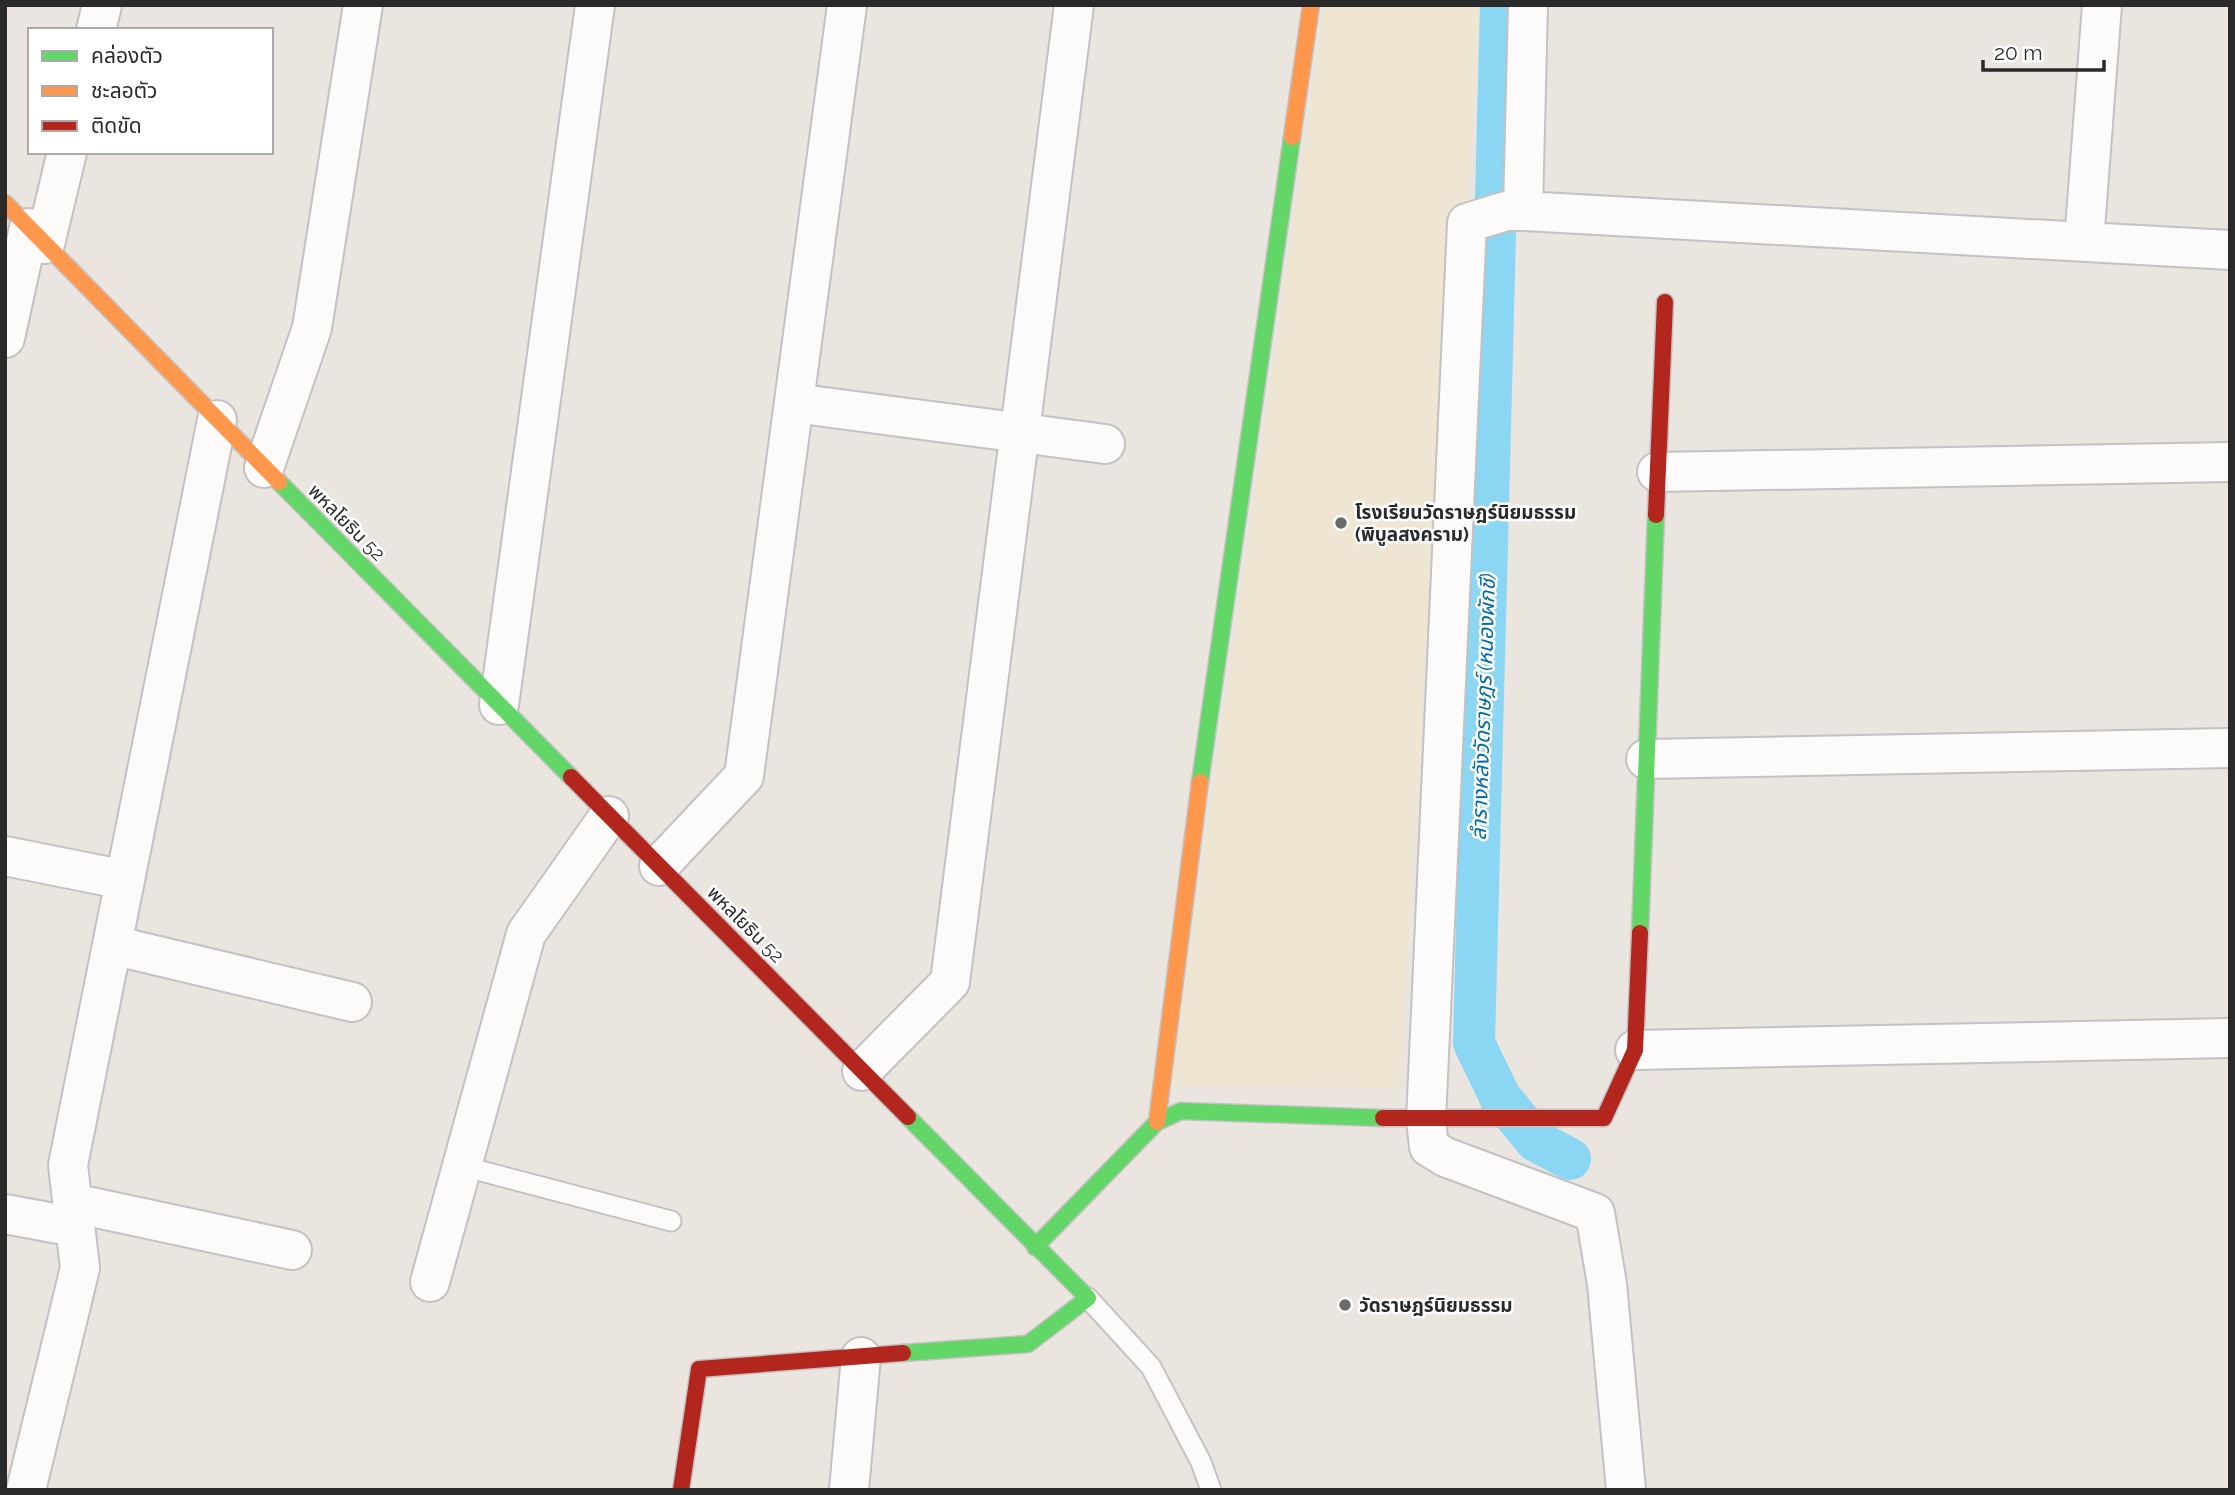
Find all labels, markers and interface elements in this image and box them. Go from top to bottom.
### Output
legend [28,28,273,154]
scale bar [1983,28,2104,72]
text: 20 m [1994,40,2042,65]
text: คล่องตัว [91,43,163,68]
text: ชะลอตัว [91,78,157,103]
text: ติดขัด [91,113,142,138]
street label: พหลโยธิน 52 [304,479,390,565]
place label: โรงเรียนวัดราษฎร์นิยมธรรม (พิบูลสงคราม) [1355,501,1576,546]
marker: โรงเรียนวัดราษฎร์นิยมธรรม (พิบูลสงคราม) [1333,515,1349,531]
water label: ลำรางหลังวัดราษฎร์ (หนองผักชี) [1466,573,1500,841]
street label: พหลโยธิน 52 [703,881,789,967]
place label: วัดราษฎร์นิยมธรรม [1359,1294,1513,1316]
marker: วัดราษฎร์นิยมธรรม [1337,1297,1353,1313]

